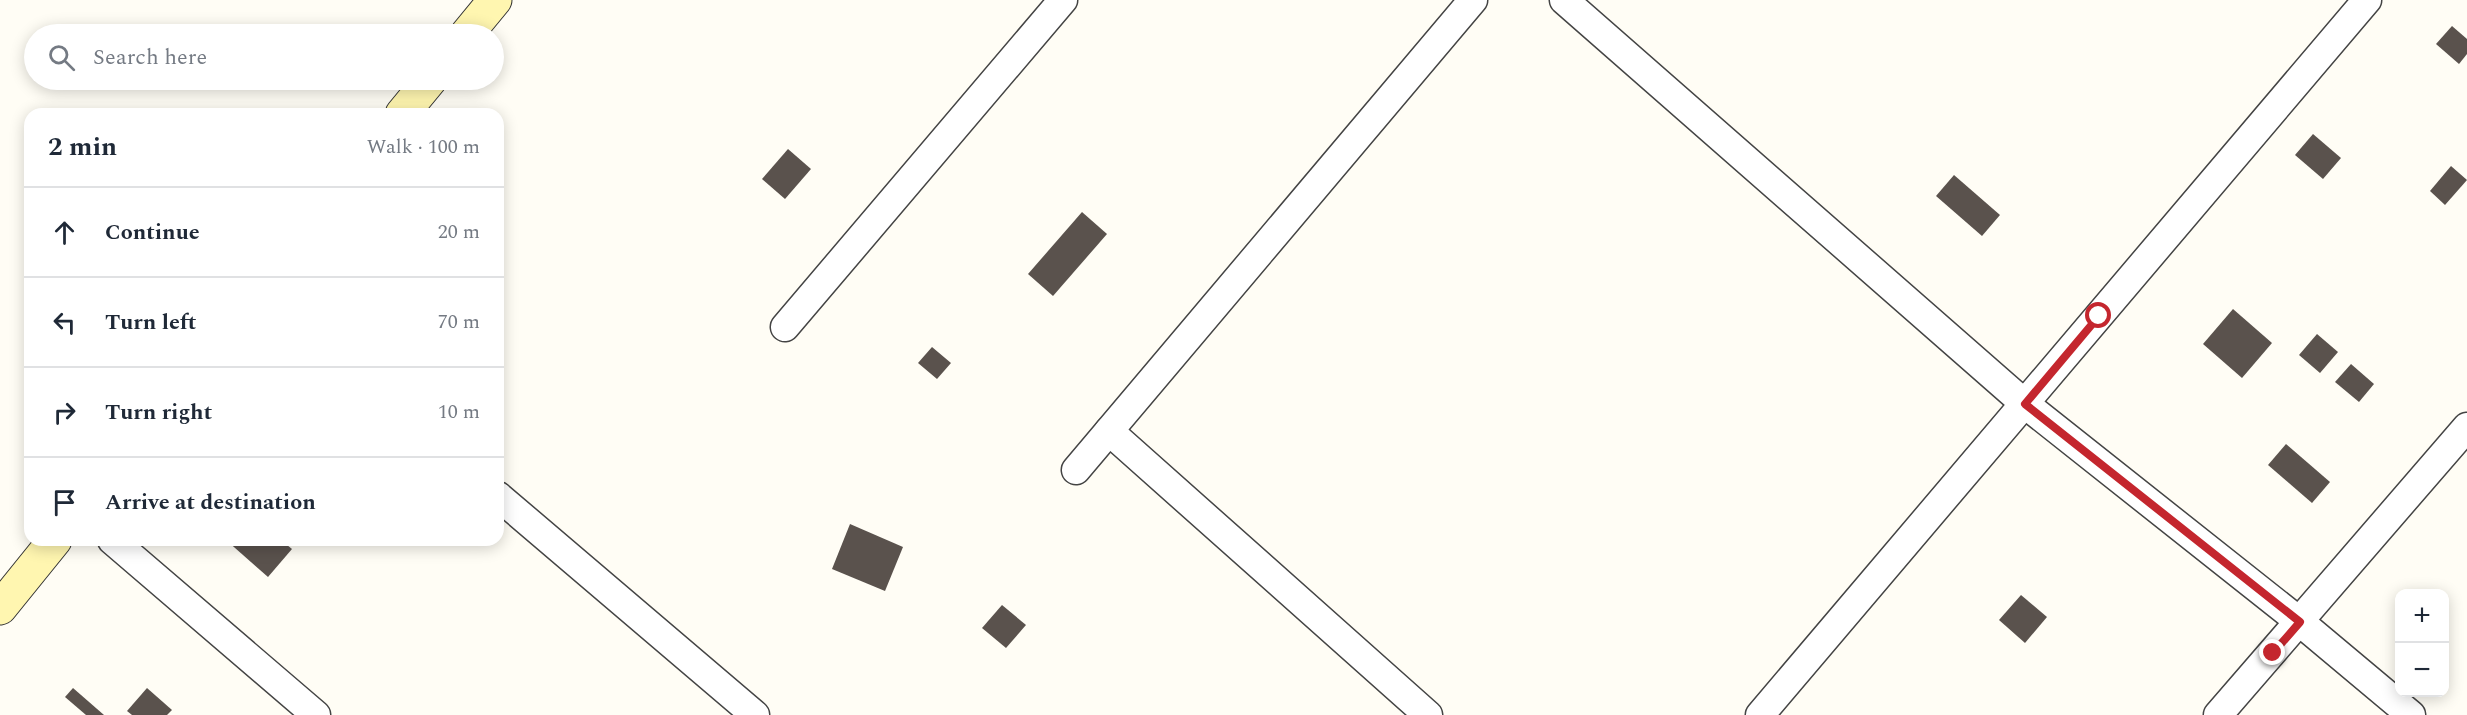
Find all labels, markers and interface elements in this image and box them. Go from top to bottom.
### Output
search box [24,24,504,90]
icon: search [45,41,78,74]
text: Search here [93,41,207,74]
text: 2 min [48,127,117,167]
text: Walk · 100 m [367,132,480,162]
icon: ahead [48,216,81,249]
text: Continue [105,216,200,249]
text: 20 m [438,217,480,247]
route start [2085,302,2111,328]
icon: left [48,306,81,339]
text: Turn left [105,306,197,339]
text: 70 m [438,307,480,337]
icon: right [48,396,81,429]
text: Turn right [105,396,212,429]
text: 10 m [438,397,480,427]
icon: arrive [48,486,81,519]
text: Arrive at destination [105,486,316,519]
map controls [2395,589,2449,697]
button: + [2395,589,2449,643]
route end [2259,639,2285,665]
button: − [2395,643,2449,697]

